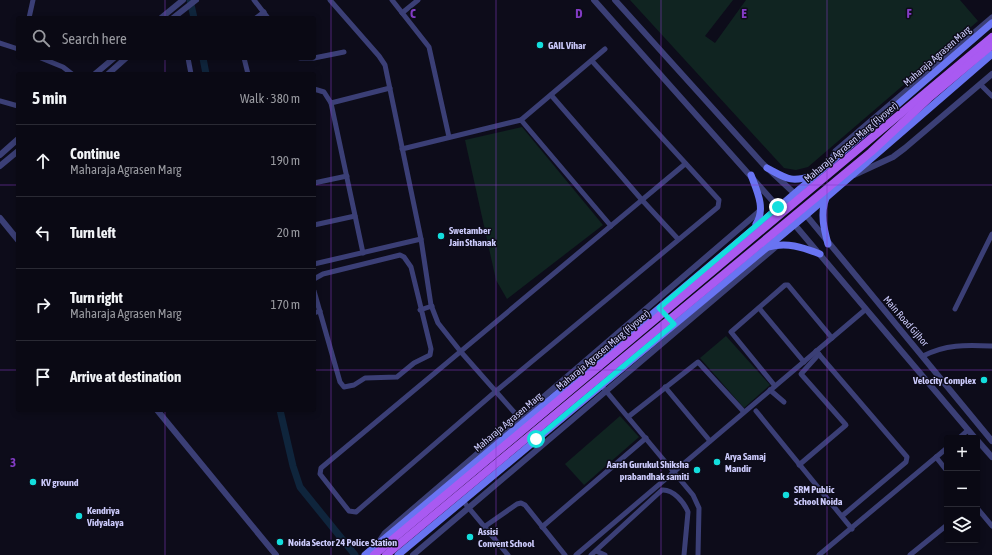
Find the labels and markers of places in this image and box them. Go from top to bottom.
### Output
marker: GAIL Vihar [535,40,545,50]
place label: GAIL Vihar [548,40,587,51]
place label: Swetamber Jain Sthanak [448,225,496,248]
marker: Swetamber Jain Sthanak [436,231,446,241]
place label: Velocity Complex [912,375,976,386]
marker: Velocity Complex [979,375,989,385]
place label: Arya Samaj Mandir [724,451,766,474]
marker: Arya Samaj Mandir [712,457,722,467]
place label: Aarsh Gurukul Shiksha prabandhak samiti [606,459,689,482]
marker: Aarsh Gurukul Shiksha prabandhak samiti [692,465,702,475]
marker: KV ground [28,477,38,487]
place label: KV ground [41,477,79,488]
place label: SRM Public School Noida [794,484,843,507]
marker: SRM Public School Noida [781,490,791,500]
place label: Kendriya Vidyalaya [86,505,124,528]
marker: Kendriya Vidyalaya [74,511,84,521]
place label: Assisi Convent School [477,526,535,549]
marker: Assisi Convent School [465,532,475,542]
marker: Noida Sector 24 Police Station [275,537,285,547]
place label: Noida Sector 24 Police Station [288,537,397,548]

